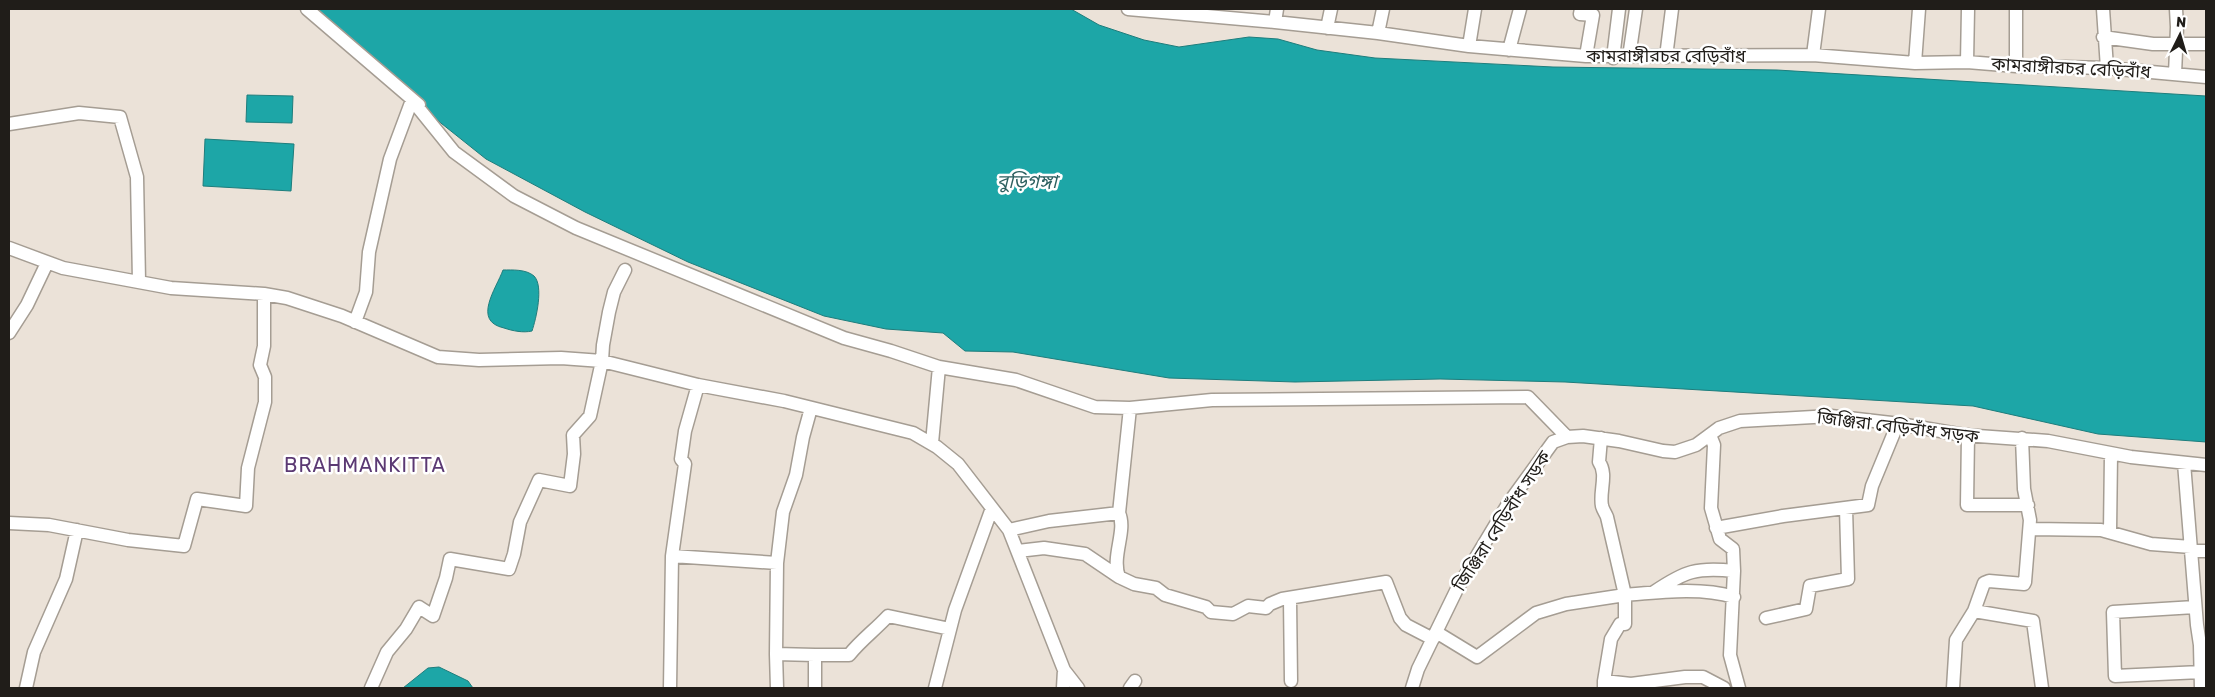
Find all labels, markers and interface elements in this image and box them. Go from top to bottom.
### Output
north arrow [2155,10,2205,60]
text: N [2175,14,2187,31]
street label: কামরাঙ্গীরচর বেড়িবাঁধ [1585,45,1746,67]
street label: কামরাঙ্গীরচর বেড়িবাঁধ [1990,53,2152,83]
water label: বুড়িগঙ্গা [997,170,1061,193]
street label: জিঞ্জিরা বেড়িবাঁধ সড়ক [1815,406,1981,448]
street label: জিঞ্জিরা বেড়িবাঁধ সড়ক [1448,446,1556,596]
district label: BRAHMANKITTA [284,453,446,477]

